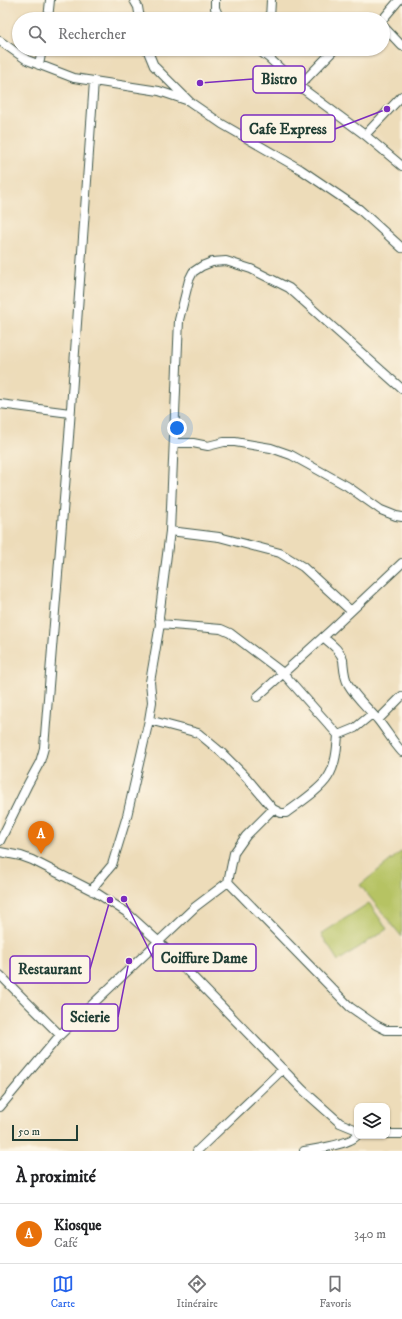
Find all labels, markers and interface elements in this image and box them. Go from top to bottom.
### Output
search box [12,12,390,56]
icon: search [26,23,48,45]
text: Rechercher [58,25,126,44]
callout: Bistro [253,66,305,93]
text: Bistro [261,70,298,89]
callout: Cafe Express [241,115,335,142]
text: Cafe Express [249,120,327,139]
your location [167,418,187,438]
pin: A [28,821,54,854]
callout: Coiffure Dame [153,944,256,971]
text: Coiffure Dame [161,949,248,968]
callout: Restaurant [10,956,90,983]
text: Restaurant [18,960,82,979]
callout: Scierie [62,1004,118,1031]
text: Scierie [70,1008,111,1027]
map controls [354,1103,390,1139]
button: layers [354,1103,390,1139]
scale bar [12,1123,78,1142]
text: 50 m [18,1125,40,1139]
text: À proximité [16,1166,96,1188]
text: Kiosque [54,1216,102,1235]
text: A [25,1226,33,1242]
text: 340 m [354,1226,386,1242]
text: Café [54,1235,78,1251]
tab: Carte [51,1273,75,1311]
tab: Itinéraire [177,1273,218,1311]
tab: Favoris [319,1273,351,1311]

